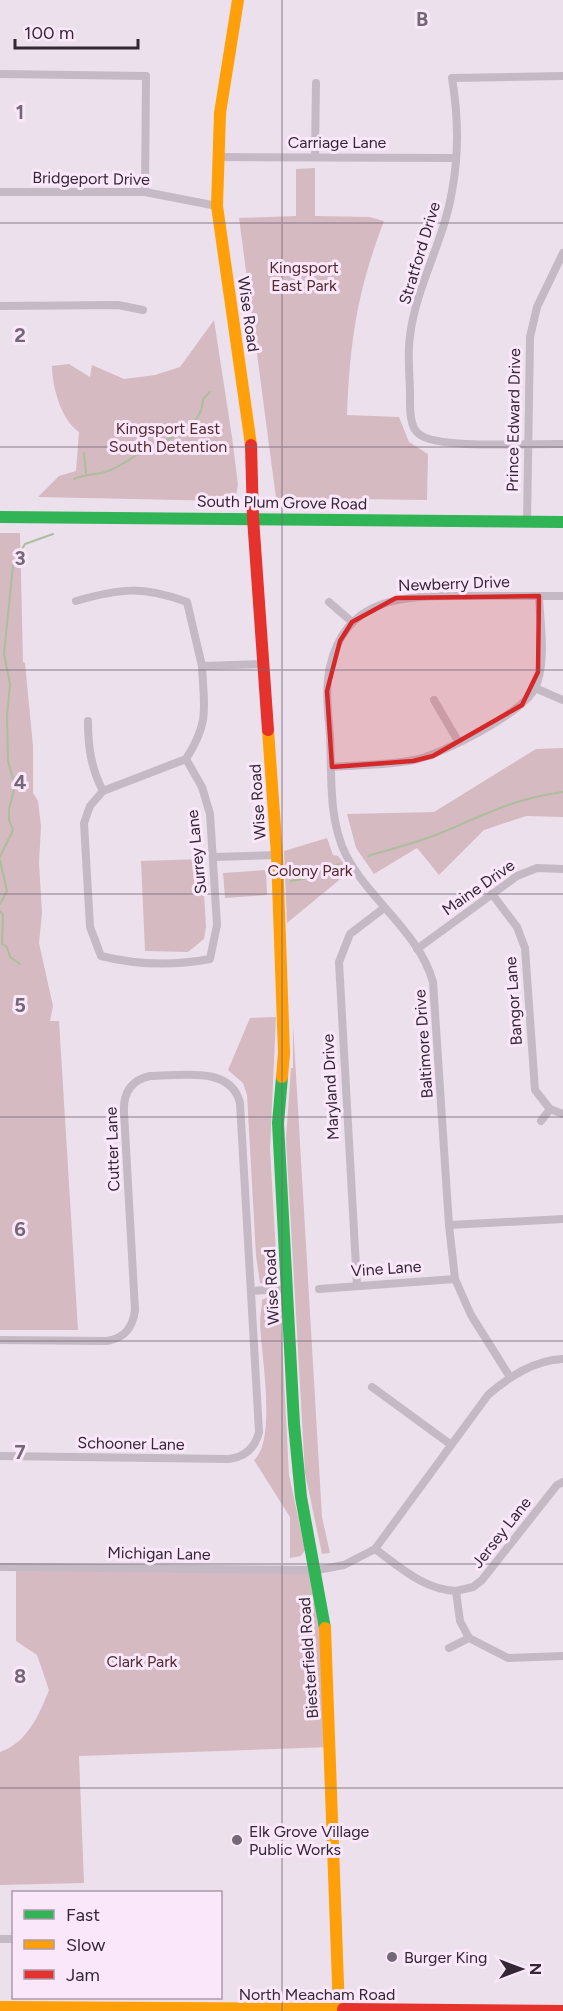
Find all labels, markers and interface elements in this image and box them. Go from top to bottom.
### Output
text: B [416,7,428,31]
scale bar [15,12,138,50]
text: 100 m [24,22,74,44]
text: 1 [16,100,24,124]
street label: Carriage Lane [288,133,387,152]
street label: Bridgeport Drive [32,168,150,189]
street label: Stratford Drive [395,199,444,307]
park label: Kingsport East Park [269,258,339,295]
street label: Wise Road [234,275,263,353]
text: 2 [14,323,26,347]
street label: Prince Edward Drive [503,348,524,492]
park label: Kingsport East South Detention [109,419,227,456]
street label: South Plum Grove Road [197,492,367,513]
text: 3 [14,546,26,570]
street label: Newberry Drive [398,572,510,595]
street label: Wise Road [245,763,270,841]
text: 4 [14,770,27,794]
street label: Surrey Lane [183,809,210,895]
street label: Maine Drive [438,855,518,919]
park label: Colony Park [267,861,353,880]
street label: Bangor Lane [501,956,526,1046]
street label: Baltimore Drive [410,989,437,1099]
text: 5 [14,993,26,1017]
street label: Maryland Drive [318,1033,343,1141]
street label: Cutter Lane [102,1106,123,1192]
text: 6 [14,1217,26,1241]
street label: Wise Road [260,1248,283,1325]
street label: Vine Lane [350,1257,422,1280]
street label: Schooner Lane [77,1433,185,1454]
text: 7 [14,1440,26,1464]
street label: Jersey Lane [468,1493,535,1572]
street label: Michigan Lane [107,1543,211,1564]
street label: Biesterfield Road [295,1597,322,1719]
park label: Clark Park [107,1652,178,1671]
text: 8 [14,1664,26,1688]
place label: Elk Grove Village Public Works [249,1822,370,1859]
marker: Elk Grove Village Public Works [230,1833,244,1847]
legend [12,1891,222,1999]
text: Fast [66,1904,100,1926]
text: Slow [66,1934,105,1956]
north arrow [491,1939,551,1999]
place label: Burger King [404,1948,487,1967]
marker: Burger King [385,1950,399,1964]
text: N [526,1963,545,1975]
text: Jam [66,1964,100,1986]
street label: North Meacham Road [239,1985,395,2004]

